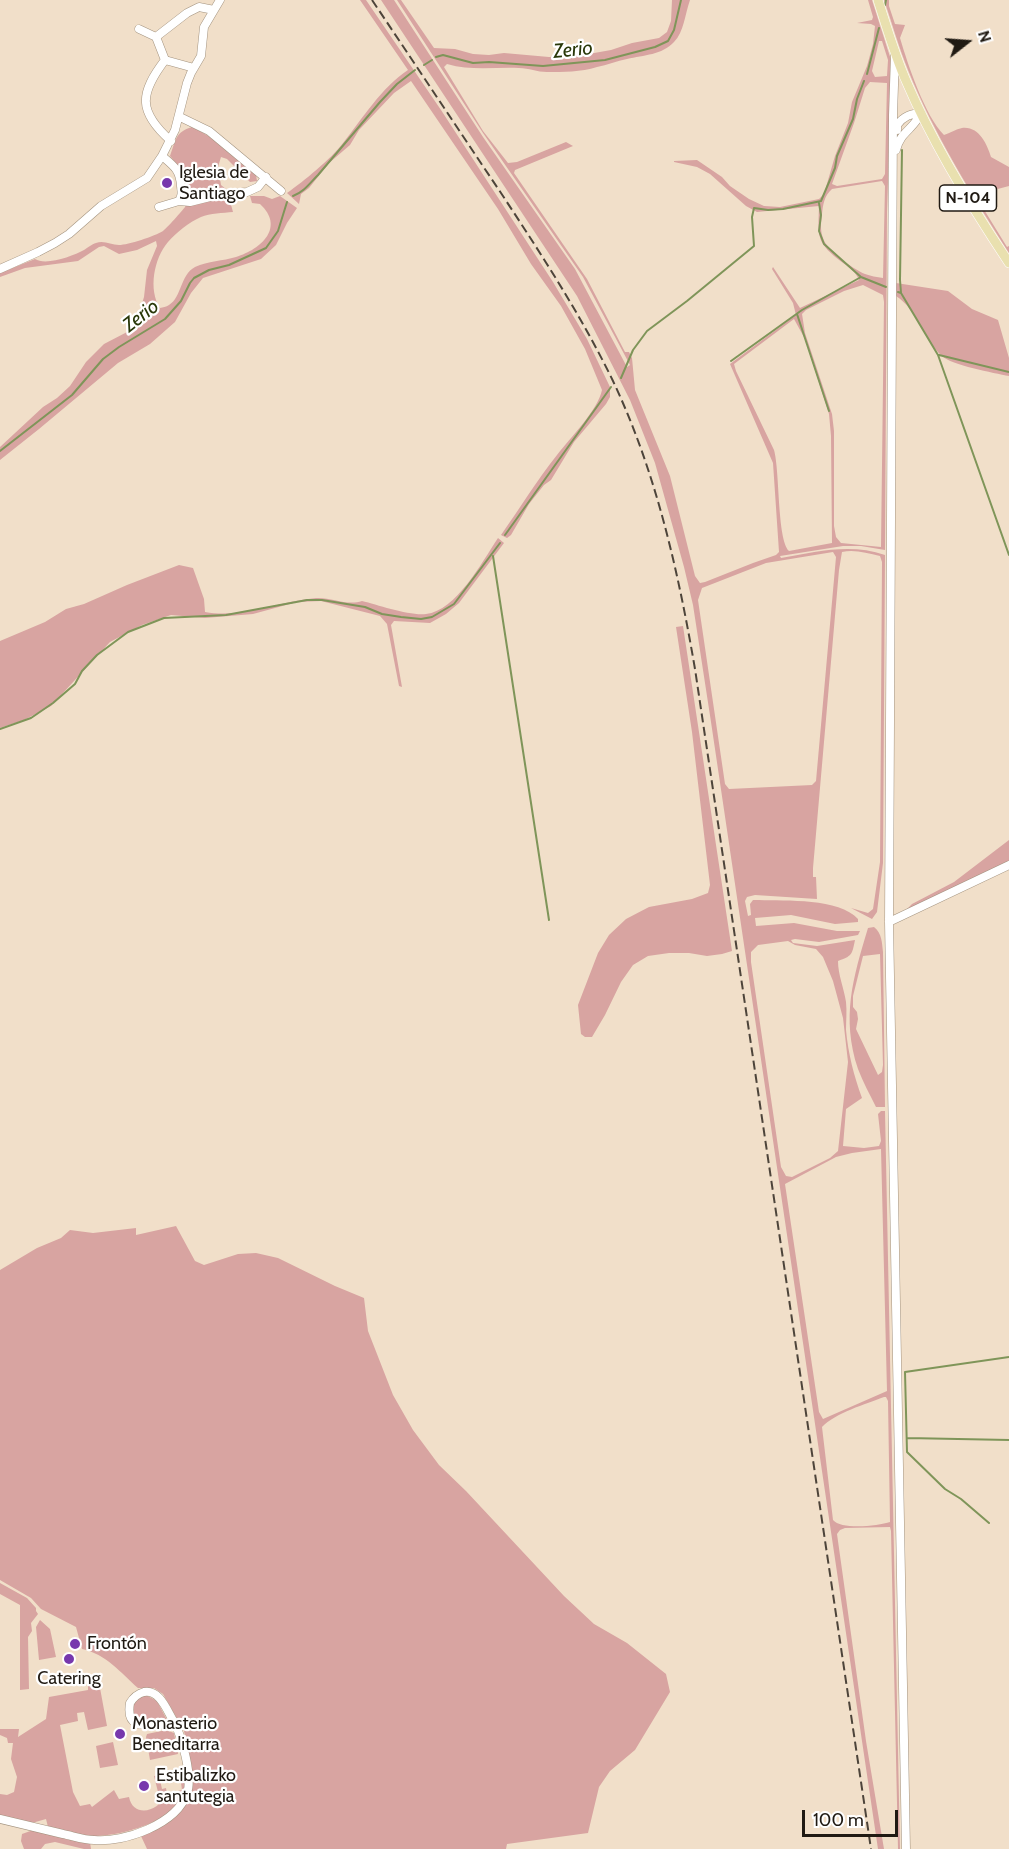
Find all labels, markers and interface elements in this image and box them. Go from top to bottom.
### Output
north arrow [937,12,997,72]
text: N [974,28,995,45]
water label: Zerio [552,36,594,64]
place label: Iglesia de Santiago [179,162,249,204]
marker: Iglesia de Santiago [160,176,174,190]
road number: N-104 [940,185,996,211]
water label: Zerio [118,294,164,338]
place label: Frontón [87,1633,147,1655]
marker: Frontón [68,1637,82,1651]
marker: Catering [62,1652,76,1666]
place label: Catering [37,1668,101,1690]
place label: Monasterio Beneditarra [132,1713,220,1756]
marker: Monasterio Beneditarra [113,1727,127,1741]
place label: Estibalizko santutegia [156,1765,236,1808]
marker: Estibalizko santutegia [137,1779,151,1793]
scale bar [805,1798,901,1836]
text: 100 m [813,1809,864,1831]

